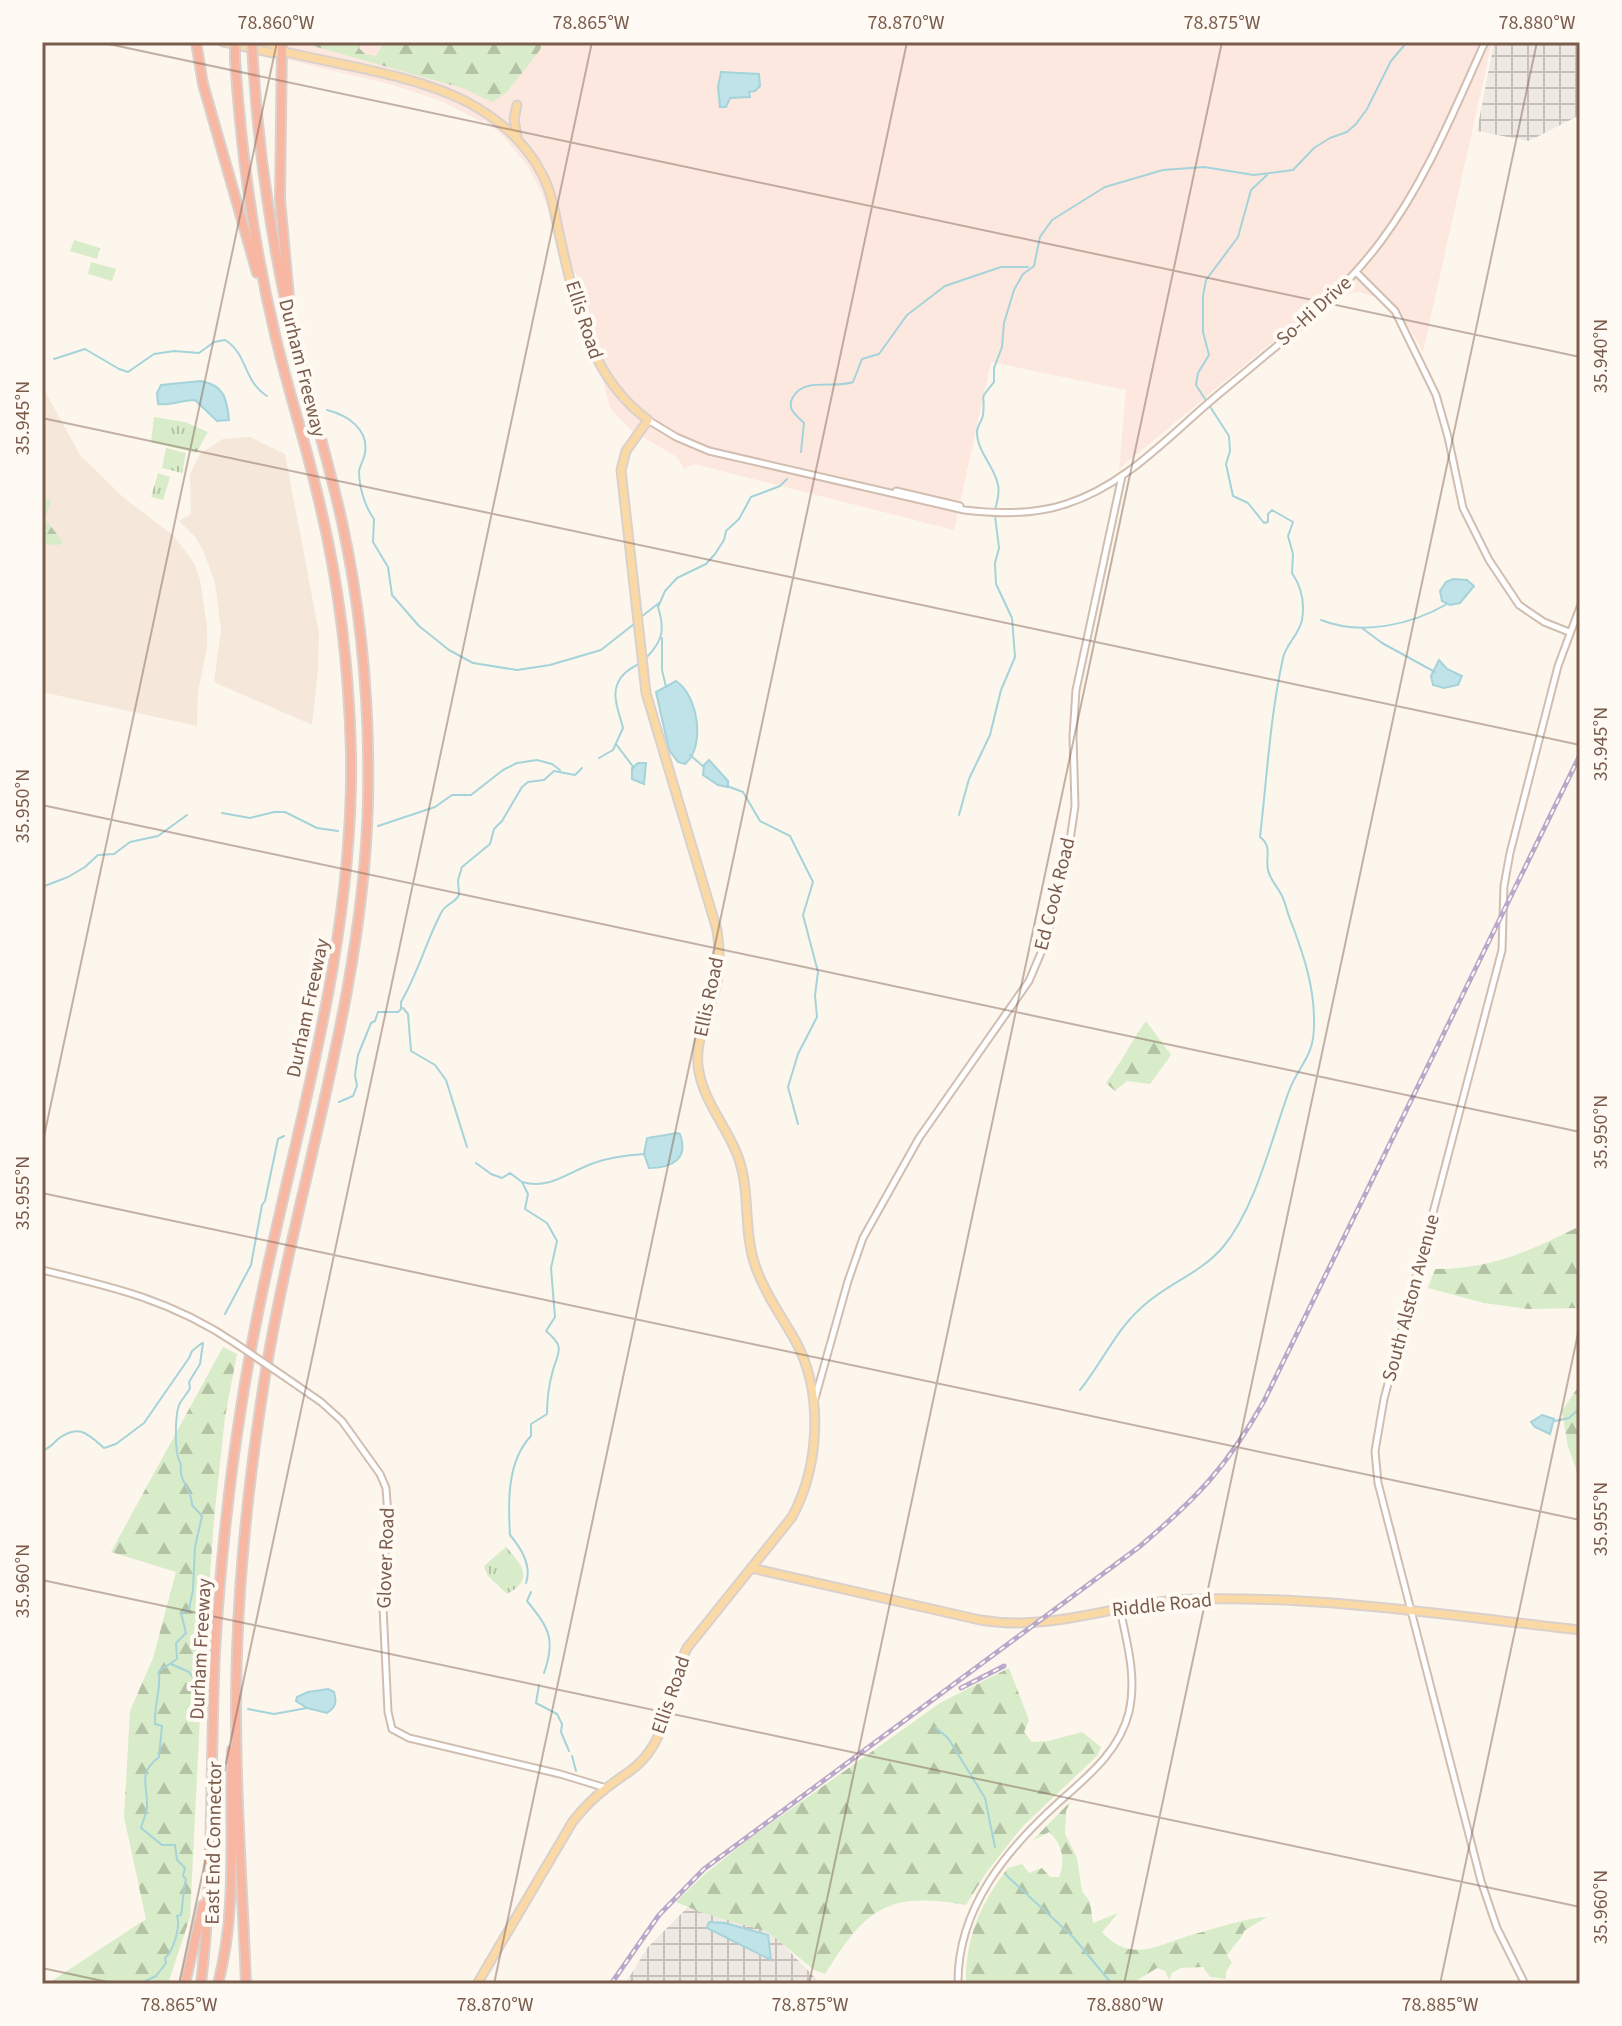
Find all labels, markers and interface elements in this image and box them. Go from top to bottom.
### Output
text: 78.860°W [237,9,315,37]
text: 78.865°W [552,9,630,37]
text: 78.870°W [867,9,945,37]
text: 78.875°W [1183,9,1261,37]
text: 78.880°W [1498,9,1576,37]
street label: So-Hi Drive [1270,269,1358,353]
street label: Ellis Road [558,277,610,363]
street label: Durham Freeway [271,296,333,441]
text: 35.940°N [1587,319,1615,393]
text: 35.945°N [9,381,37,455]
text: 35.945°N [1587,707,1615,781]
text: 35.950°N [9,769,37,843]
street label: Ed Cook Road [1027,835,1083,953]
street label: Durham Freeway [280,935,337,1080]
street label: Ellis Road [687,954,731,1040]
text: 35.950°N [1587,1095,1615,1169]
text: 35.955°N [9,1156,37,1230]
street label: South Alston Avenue [1375,1211,1447,1385]
text: 35.955°N [1587,1482,1615,1556]
street label: Glover Road [370,1507,402,1609]
text: 35.960°N [9,1544,37,1618]
street label: Durham Freeway [183,1577,219,1720]
street label: Riddle Road [1111,1586,1213,1624]
street label: Ellis Road [645,1652,697,1738]
street label: East End Connector [199,1761,229,1925]
text: 35.960°N [1587,1870,1615,1944]
text: 78.865°W [140,1991,218,2019]
text: 78.870°W [456,1991,534,2019]
text: 78.875°W [771,1991,849,2019]
text: 78.880°W [1086,1991,1164,2019]
text: 78.885°W [1401,1991,1479,2019]

